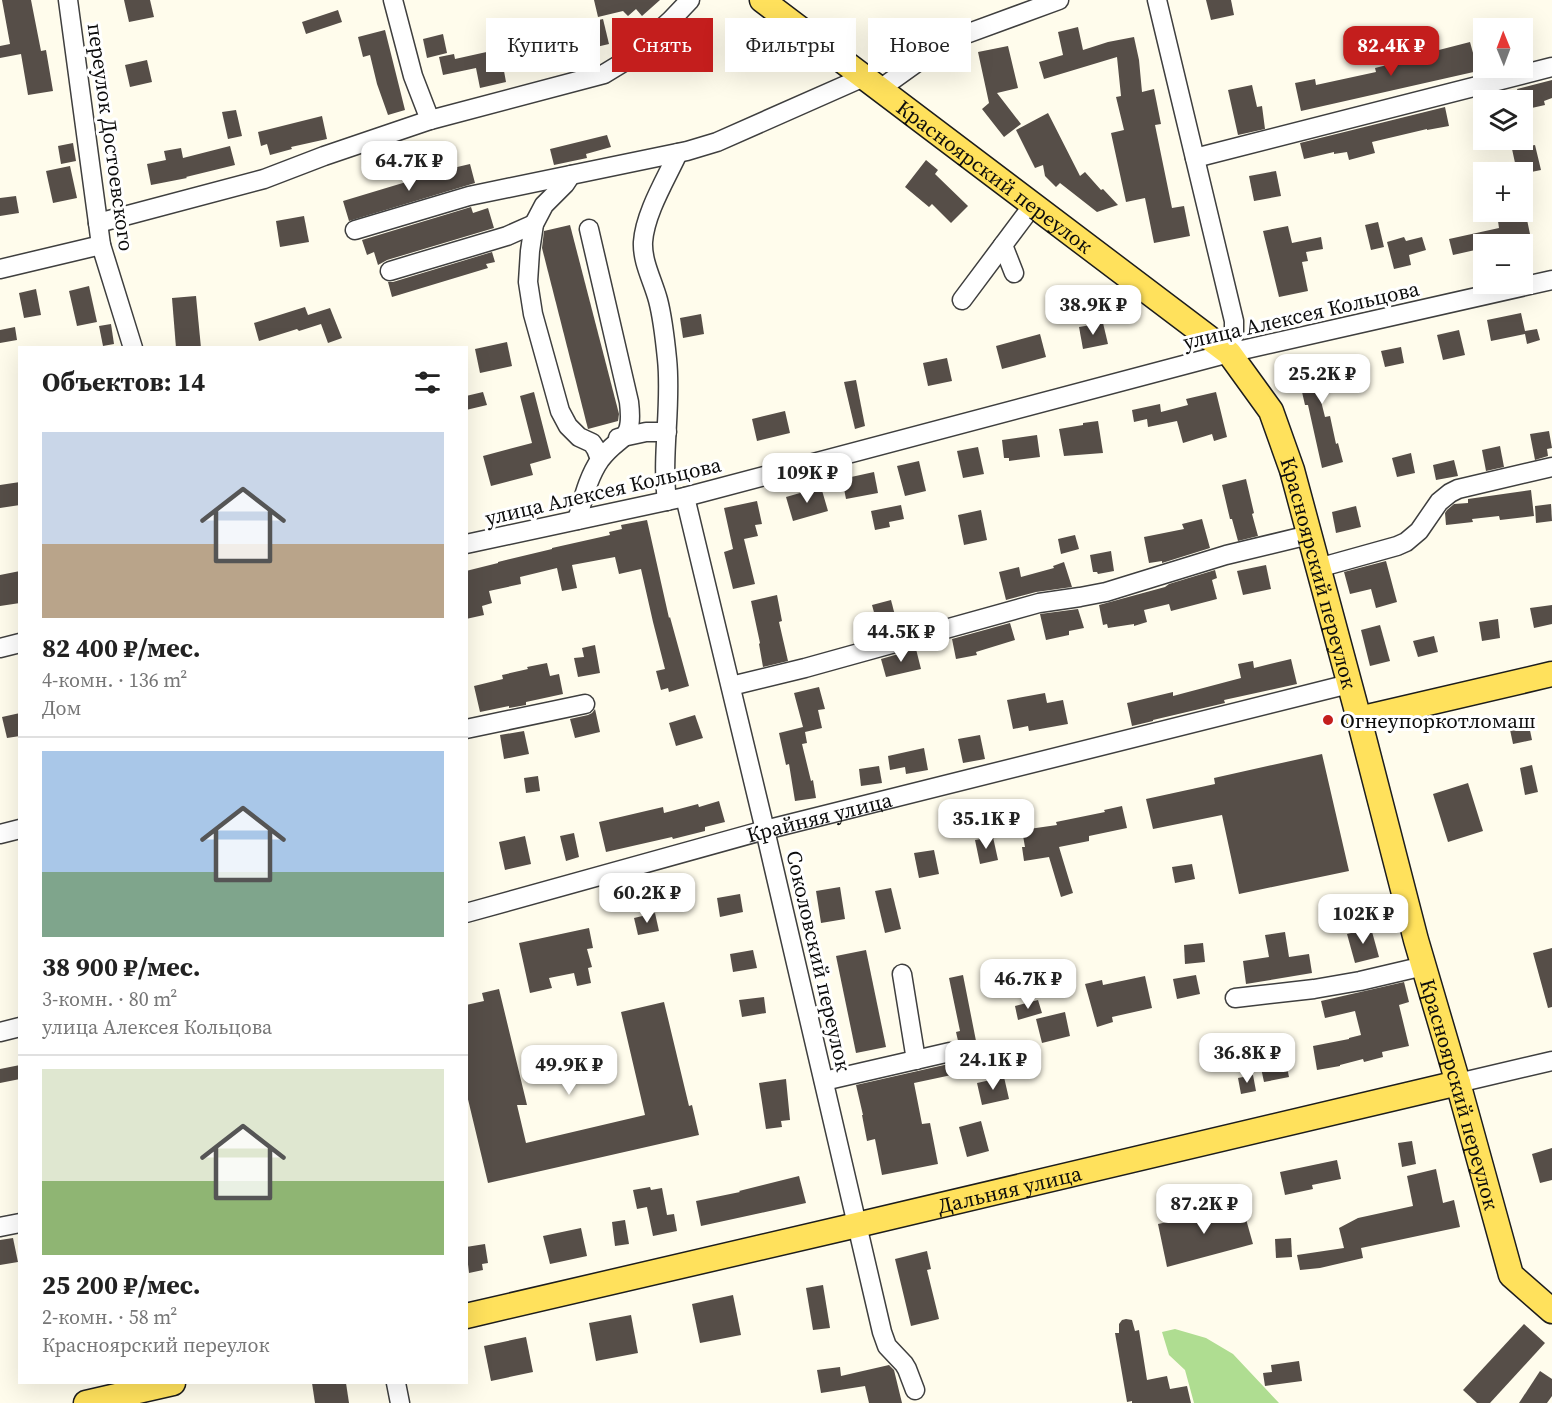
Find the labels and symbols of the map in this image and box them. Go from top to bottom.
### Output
north arrow [1473,18,1533,78]
street label: переулок Достоевского [81,21,141,253]
pin: 82.4K ₽ [1336,26,1446,77]
street label: Красноярский переулок [891,92,1099,260]
pin: 64.7K ₽ [354,141,464,192]
street label: улица Алексея Кольцова [1180,274,1422,356]
pin: 38.9K ₽ [1038,285,1148,336]
pin: 25.2K ₽ [1267,354,1377,405]
street label: улица Алексея Кольцова [482,450,724,532]
pin: 109K ₽ [758,453,856,504]
street label: Красноярский переулок [1274,453,1365,692]
pin: 44.5K ₽ [846,612,956,663]
place label: Огнеупоркотломаш [1340,706,1536,735]
marker: Огнеупоркотломаш [1321,713,1335,727]
street label: Крайняя улица [743,784,895,849]
pin: 35.1K ₽ [931,799,1041,850]
street label: Соколовский переулок [779,848,859,1075]
pin: 60.2K ₽ [592,873,702,924]
pin: 102K ₽ [1314,894,1412,945]
pin: 46.7K ₽ [973,959,1083,1010]
street label: Красноярский переулок [1414,975,1507,1213]
pin: 36.8K ₽ [1192,1033,1302,1084]
pin: 24.1K ₽ [938,1040,1048,1091]
pin: 49.9K ₽ [514,1045,624,1096]
street label: Дальняя улица [934,1158,1085,1220]
pin: 87.2K ₽ [1149,1184,1259,1235]

